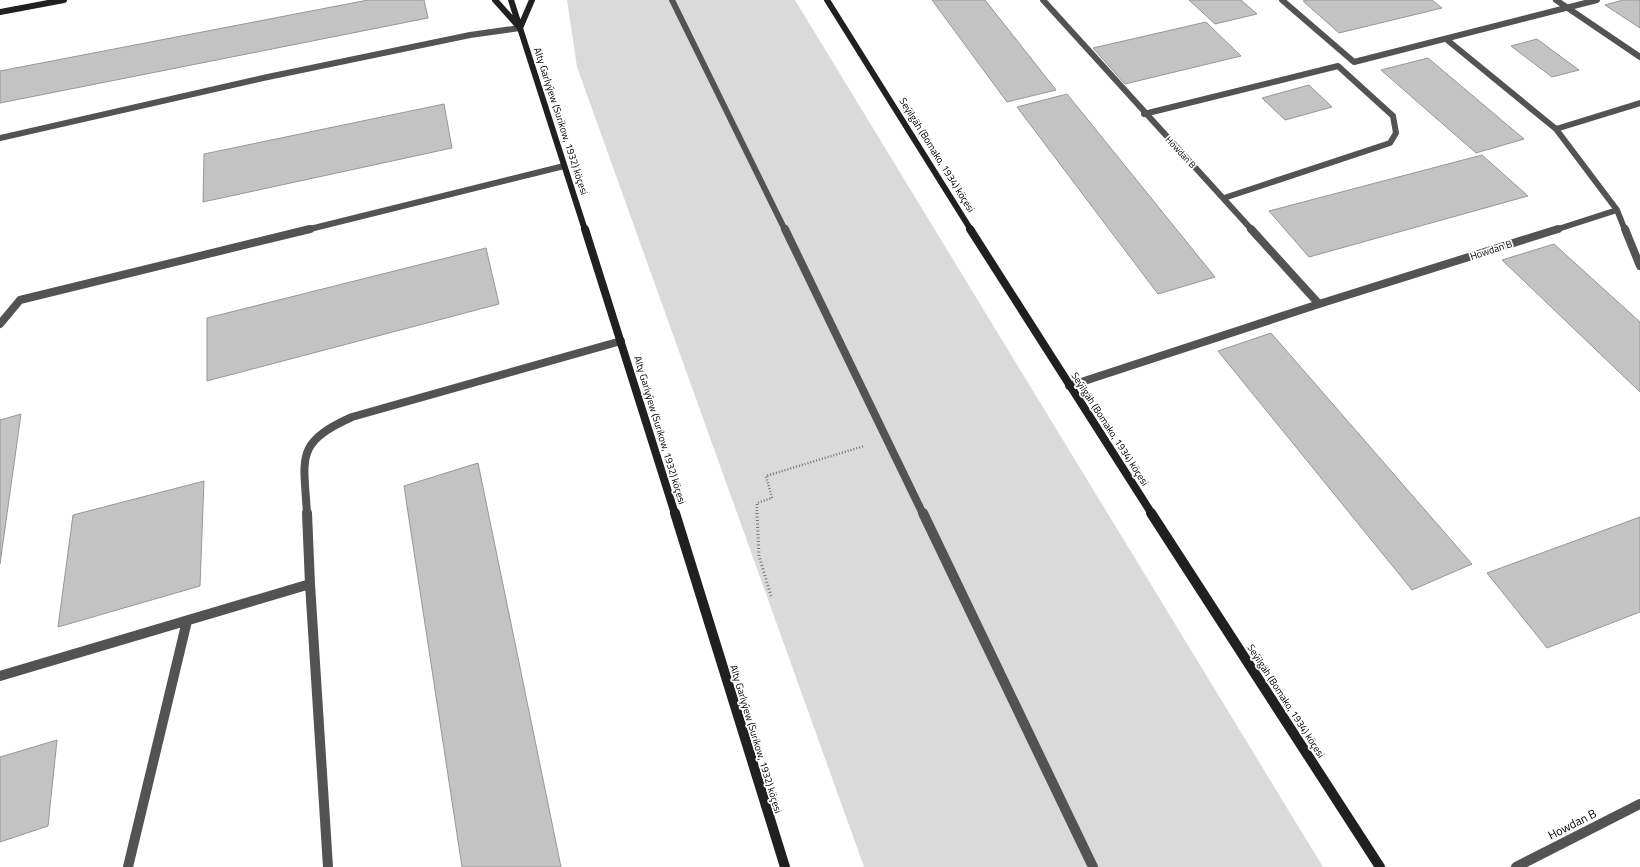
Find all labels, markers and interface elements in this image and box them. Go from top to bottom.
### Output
street label: Alty Garlyýew (Surikow, 1932) köçesi [530,45,592,197]
street label: Seýilgäh (Bomako, 1934) köçesi [895,95,979,215]
street label: Howdan B [1163,133,1199,171]
street label: Howdan B [1468,236,1514,264]
street label: Alty Garlyýew (Surikow, 1932) köçesi [630,354,690,506]
street label: Seýilgäh (Bomako, 1934) köçesi [1068,369,1152,489]
street label: Seýilgäh (Bomako, 1934) köçesi [1244,641,1328,761]
street label: Alty Garlyýew (Surikow, 1932) köçesi [726,663,786,815]
street label: Howdan B [1544,804,1600,844]

